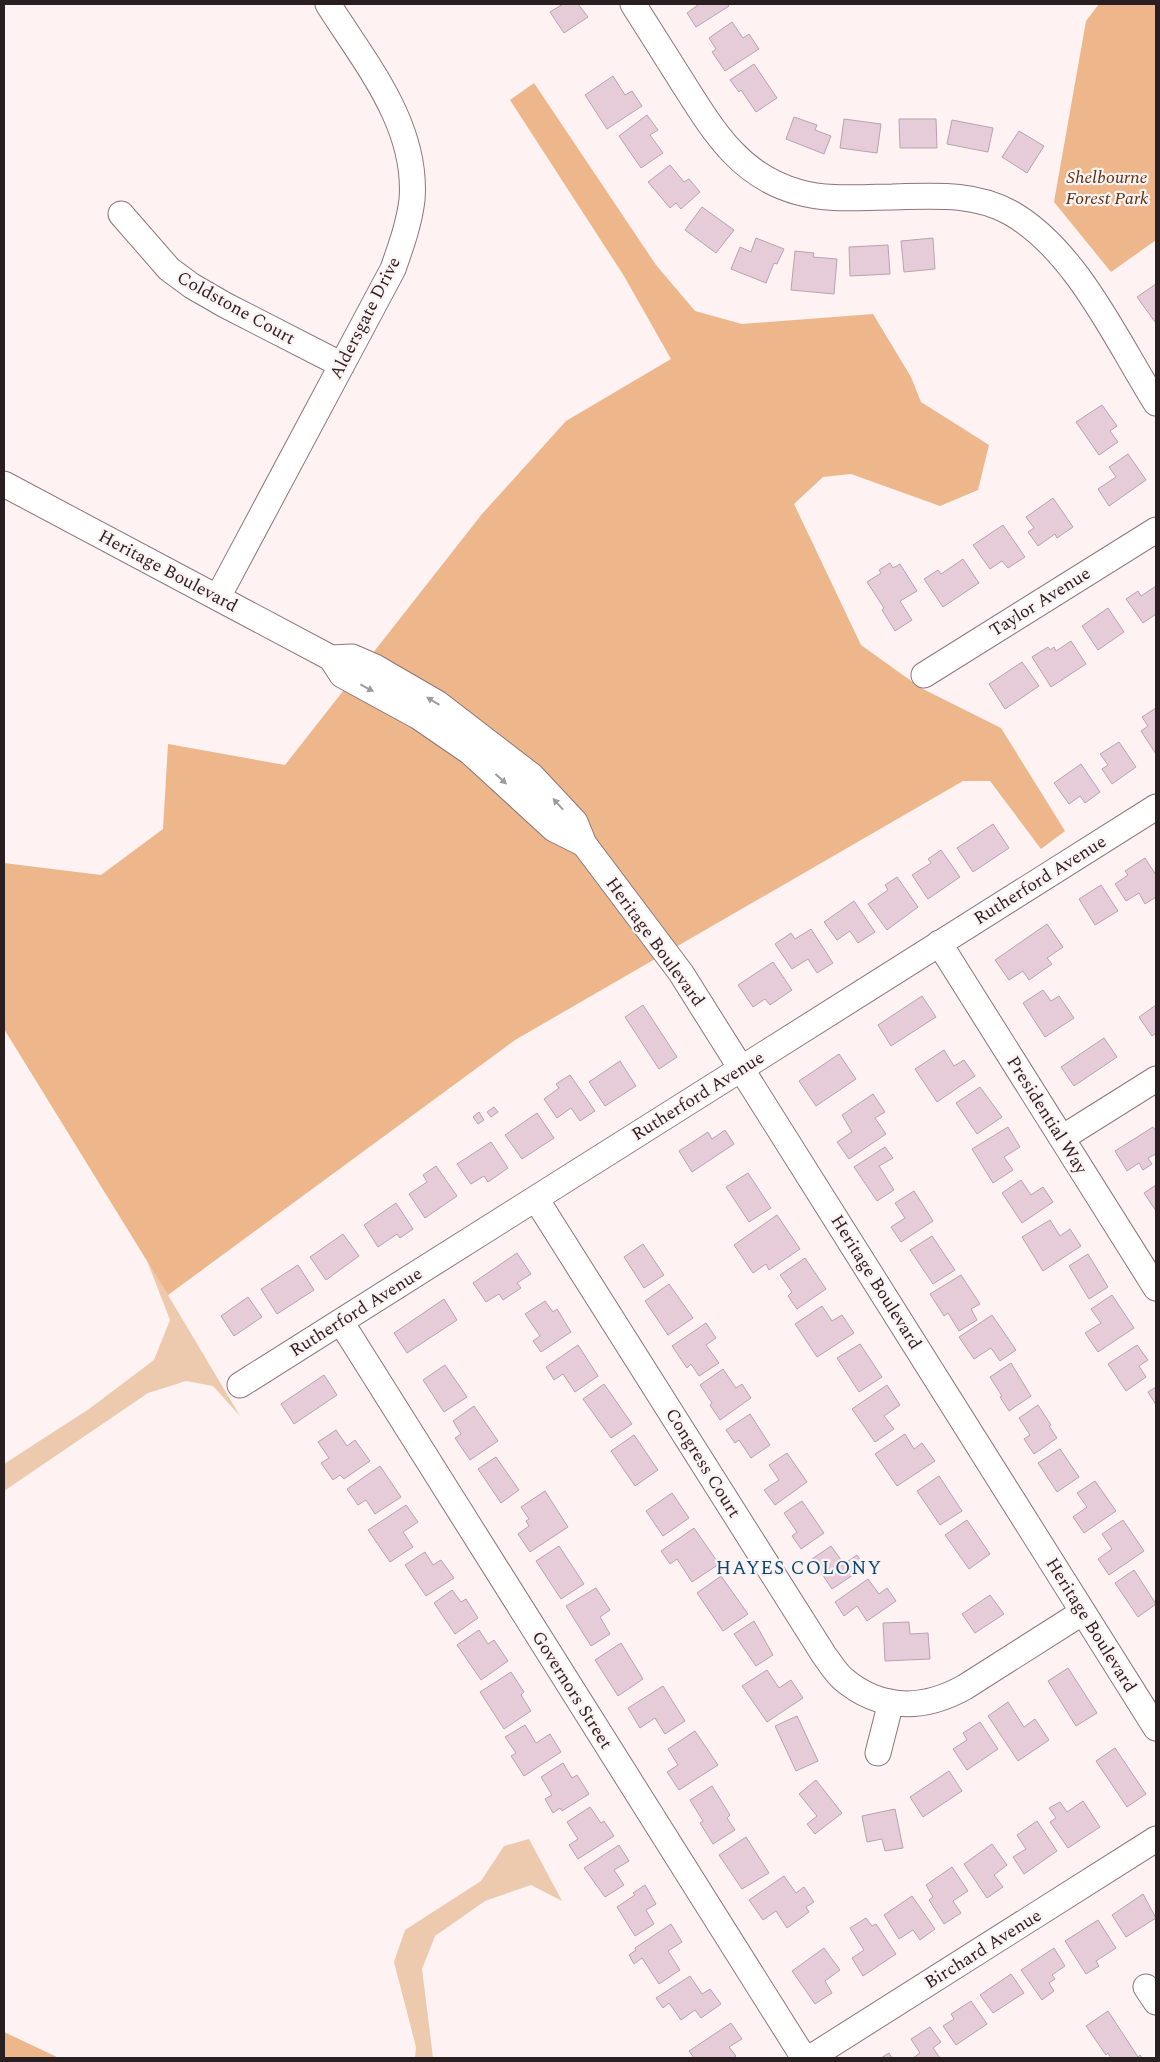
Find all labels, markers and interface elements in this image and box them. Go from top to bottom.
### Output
park label: Shelbourne Forest Park [1065,164,1149,212]
street label: Aldersgate Drive [322,252,408,384]
street label: Coldstone Court [172,264,300,352]
street label: Heritage Boulevard [93,523,243,619]
street label: Taylor Avenue [984,560,1096,644]
one-way arrow [360,684,375,692]
one-way arrow [426,696,439,705]
one-way arrow [495,774,508,785]
one-way arrow [552,798,564,810]
street label: Rutherford Avenue [968,828,1112,932]
street label: Heritage Boulevard [599,872,711,1012]
street label: Rutherford Avenue [626,1044,770,1148]
street label: Presidential Way [1000,1051,1095,1181]
street label: Heritage Boulevard [824,1209,928,1355]
street label: Rutherford Avenue [284,1260,428,1364]
street label: Congress Court [658,1403,748,1523]
street label: Heritage Boulevard [1039,1552,1143,1698]
district label: HAYES COLONY [716,1554,882,1583]
street label: Governors Street [525,1626,619,1754]
street label: Birchard Avenue [919,1902,1047,1996]

